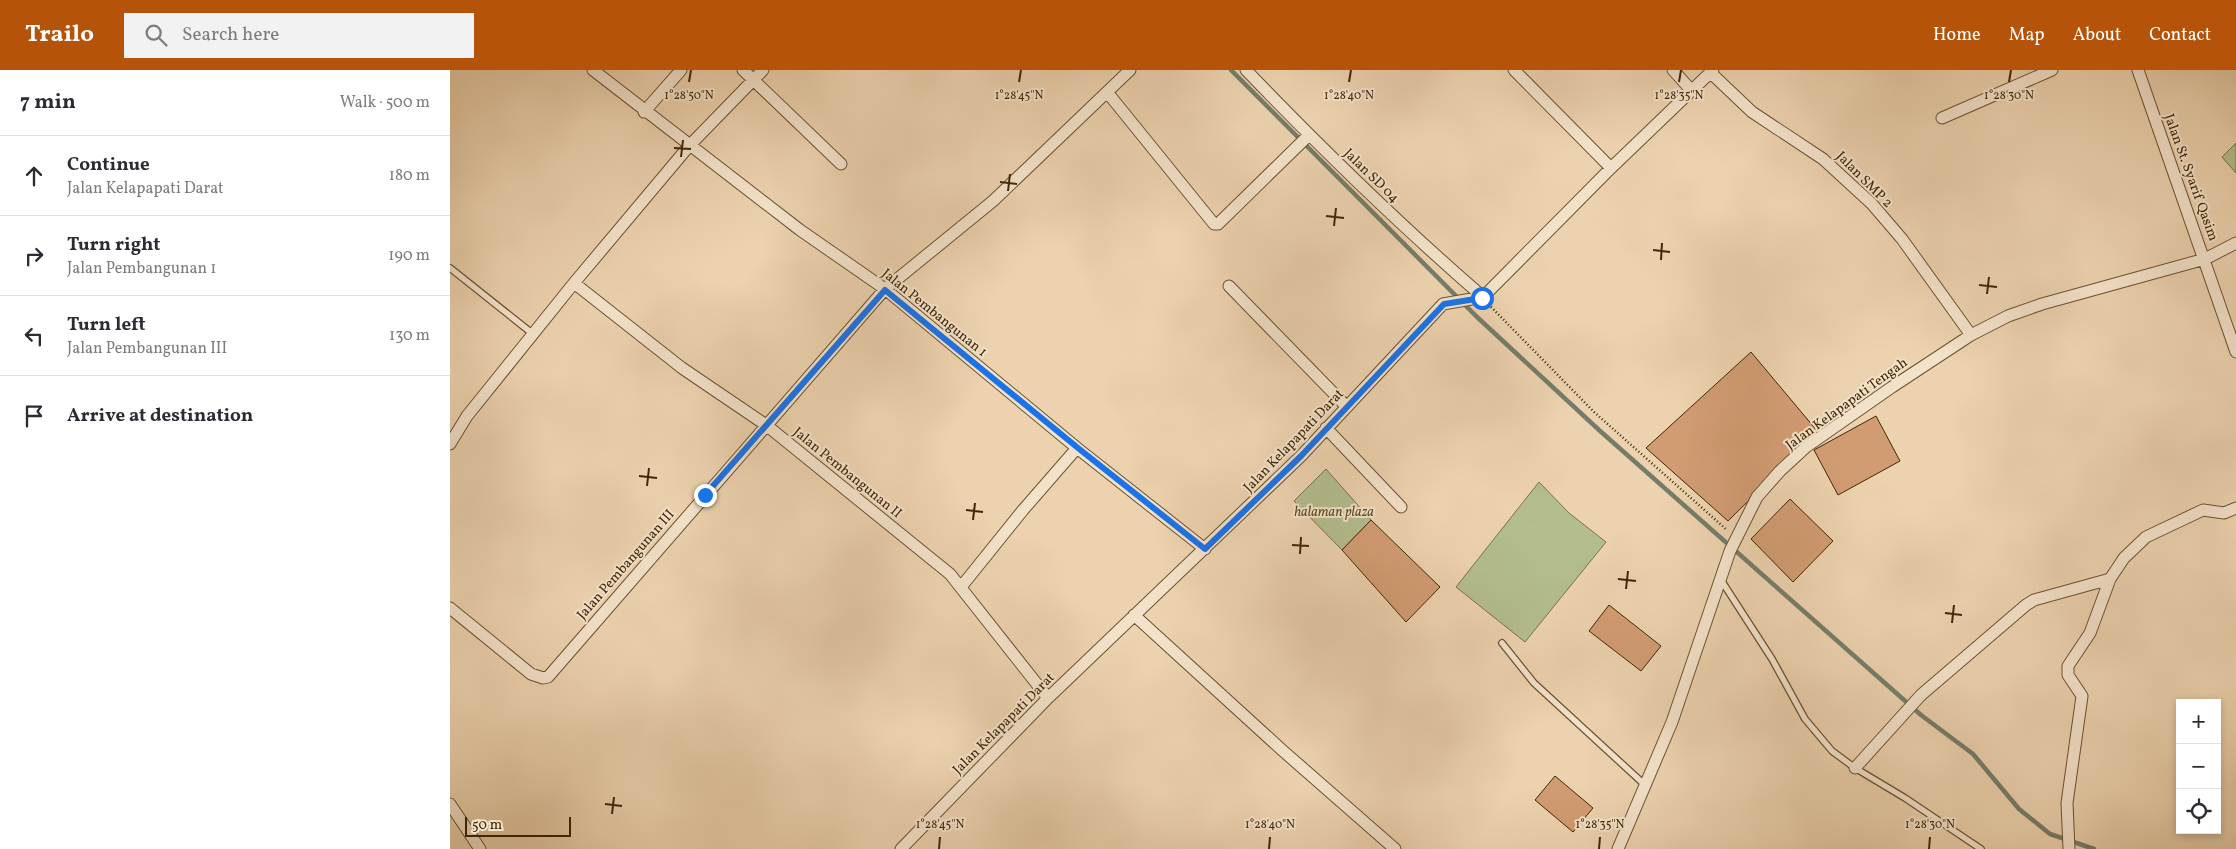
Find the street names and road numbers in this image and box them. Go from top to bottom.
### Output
street label: Jalan St. Syarif Qasim [2159,111,2222,244]
street label: Jalan SD 04 [1339,145,1403,208]
street label: Jalan SMP 2 [1831,147,1897,213]
street label: Jalan Pembangunan 1 [877,265,991,362]
street label: Jalan Kelapapati Tengah [1782,353,1912,455]
street label: Jalan Kelapapati Darat [1240,385,1349,497]
street label: Jalan Pembangunan II [789,423,906,523]
street label: Jalan Pembangunan III [573,506,679,624]
street label: Jalan Kelapapati Darat [949,669,1059,779]

